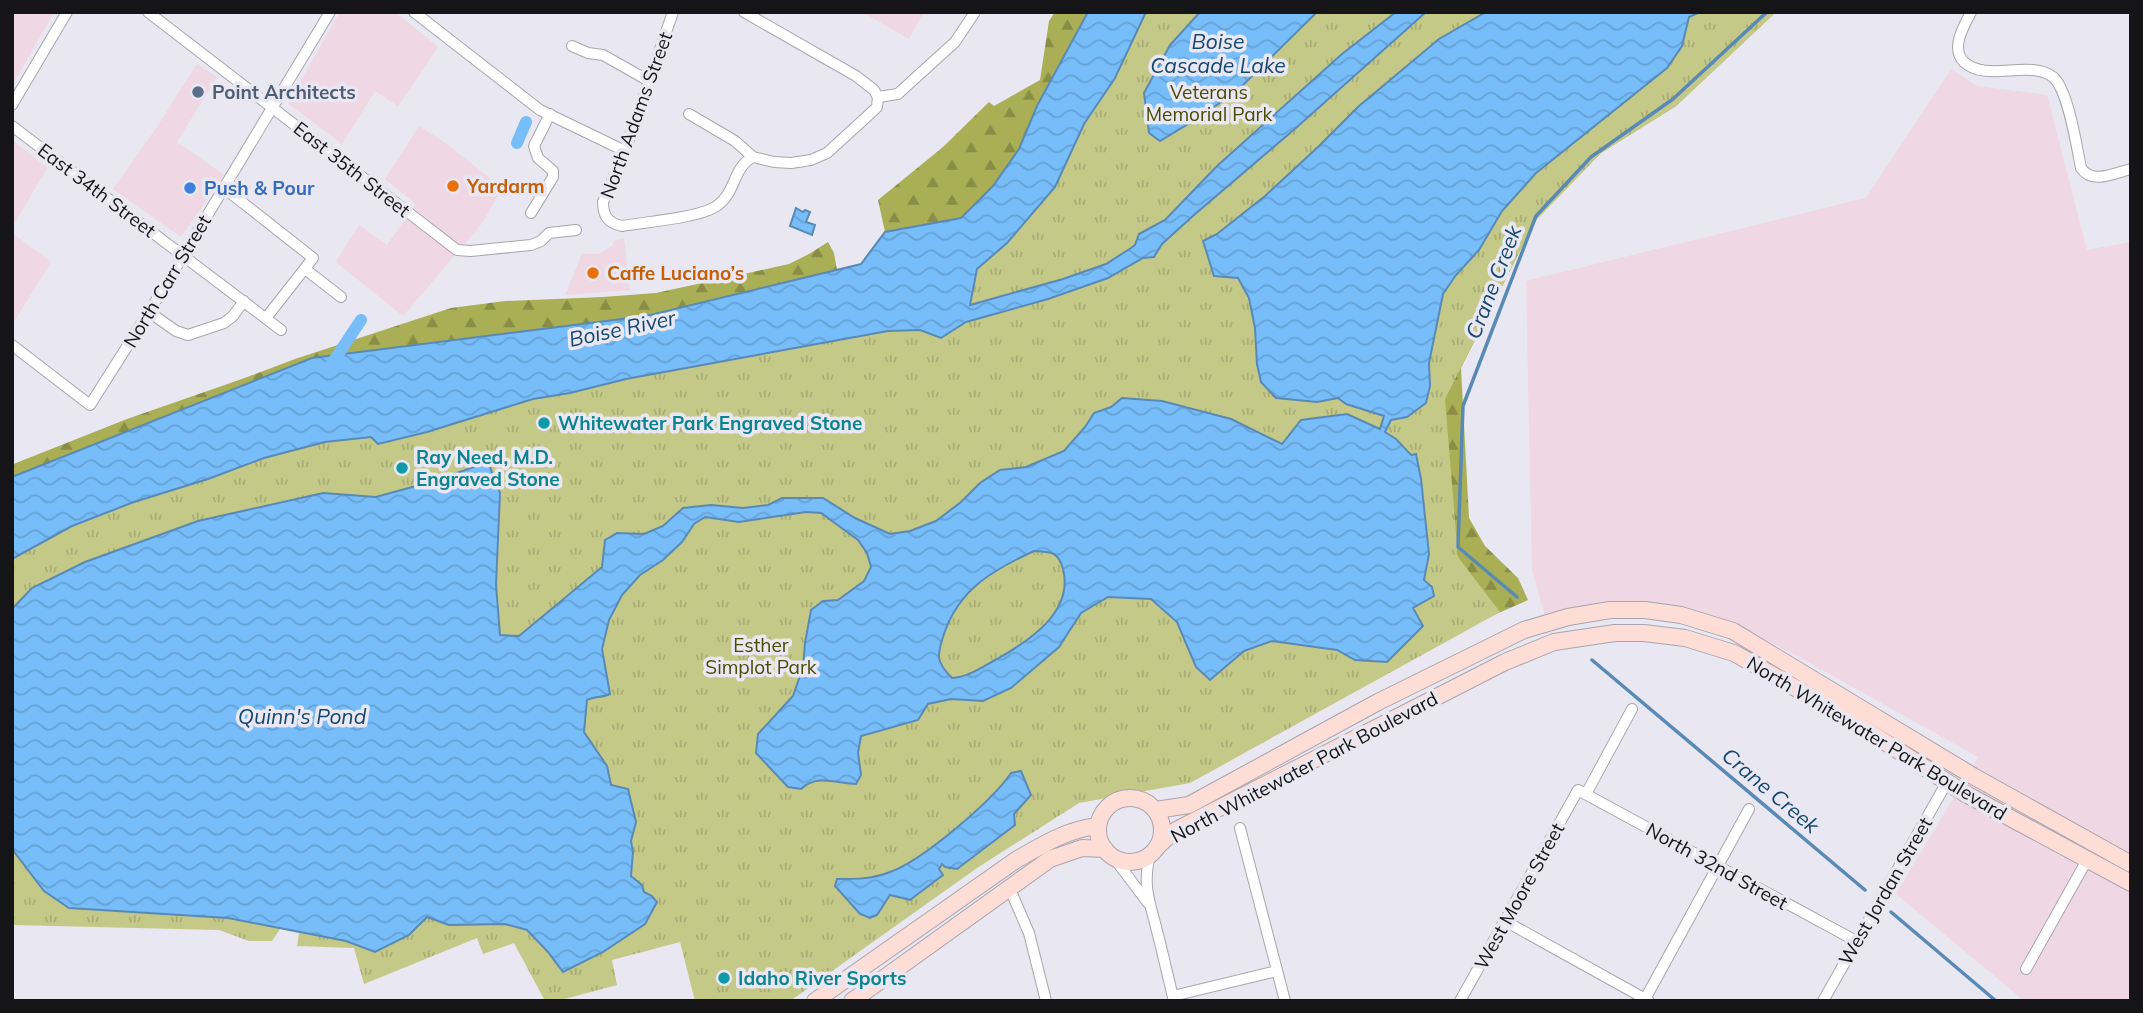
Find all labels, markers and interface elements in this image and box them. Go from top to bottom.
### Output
street label: North Adams Street [595,28,677,202]
water label: Boise Cascade Lake [1150,28,1286,78]
place label: Point Architects [212,80,356,104]
park label: Veterans Memorial Park [1146,80,1272,126]
marker: Point Architects [190,84,206,100]
street label: East 35th Street [289,116,415,222]
street label: East 34th Street [33,138,161,242]
place label: Yardarm [466,174,545,198]
place label: Push & Pour [204,176,315,200]
marker: Yardarm [445,178,461,194]
marker: Push & Pour [182,180,198,196]
street label: North Carr Street [118,210,216,352]
water label: Crane Creek [1460,221,1527,342]
place label: Caffe Luciano’s [607,261,744,285]
marker: Caffe Luciano’s [585,265,601,281]
water label: Boise River [566,304,679,352]
place label: Whitewater Park Engraved Stone [558,411,862,435]
marker: Whitewater Park Engraved Stone [536,415,552,431]
place label: Ray Need, M.D. Engraved Stone [416,445,560,491]
marker: Ray Need, M.D. Engraved Stone [394,460,410,476]
park label: Esther Simplot Park [705,633,817,679]
street label: North Whitewater Park Boulevard [1743,651,2011,825]
street label: North Whitewater Park Boulevard [1166,686,1442,848]
water label: Quinn's Pond [238,703,367,729]
water label: Crane Creek [1717,742,1826,839]
street label: West Jordan Street [1833,813,1937,969]
street label: North 32nd Street [1642,817,1792,915]
street label: West Moore Street [1469,818,1569,973]
place label: Idaho River Sports [738,966,906,990]
marker: Idaho River Sports [716,970,732,986]

